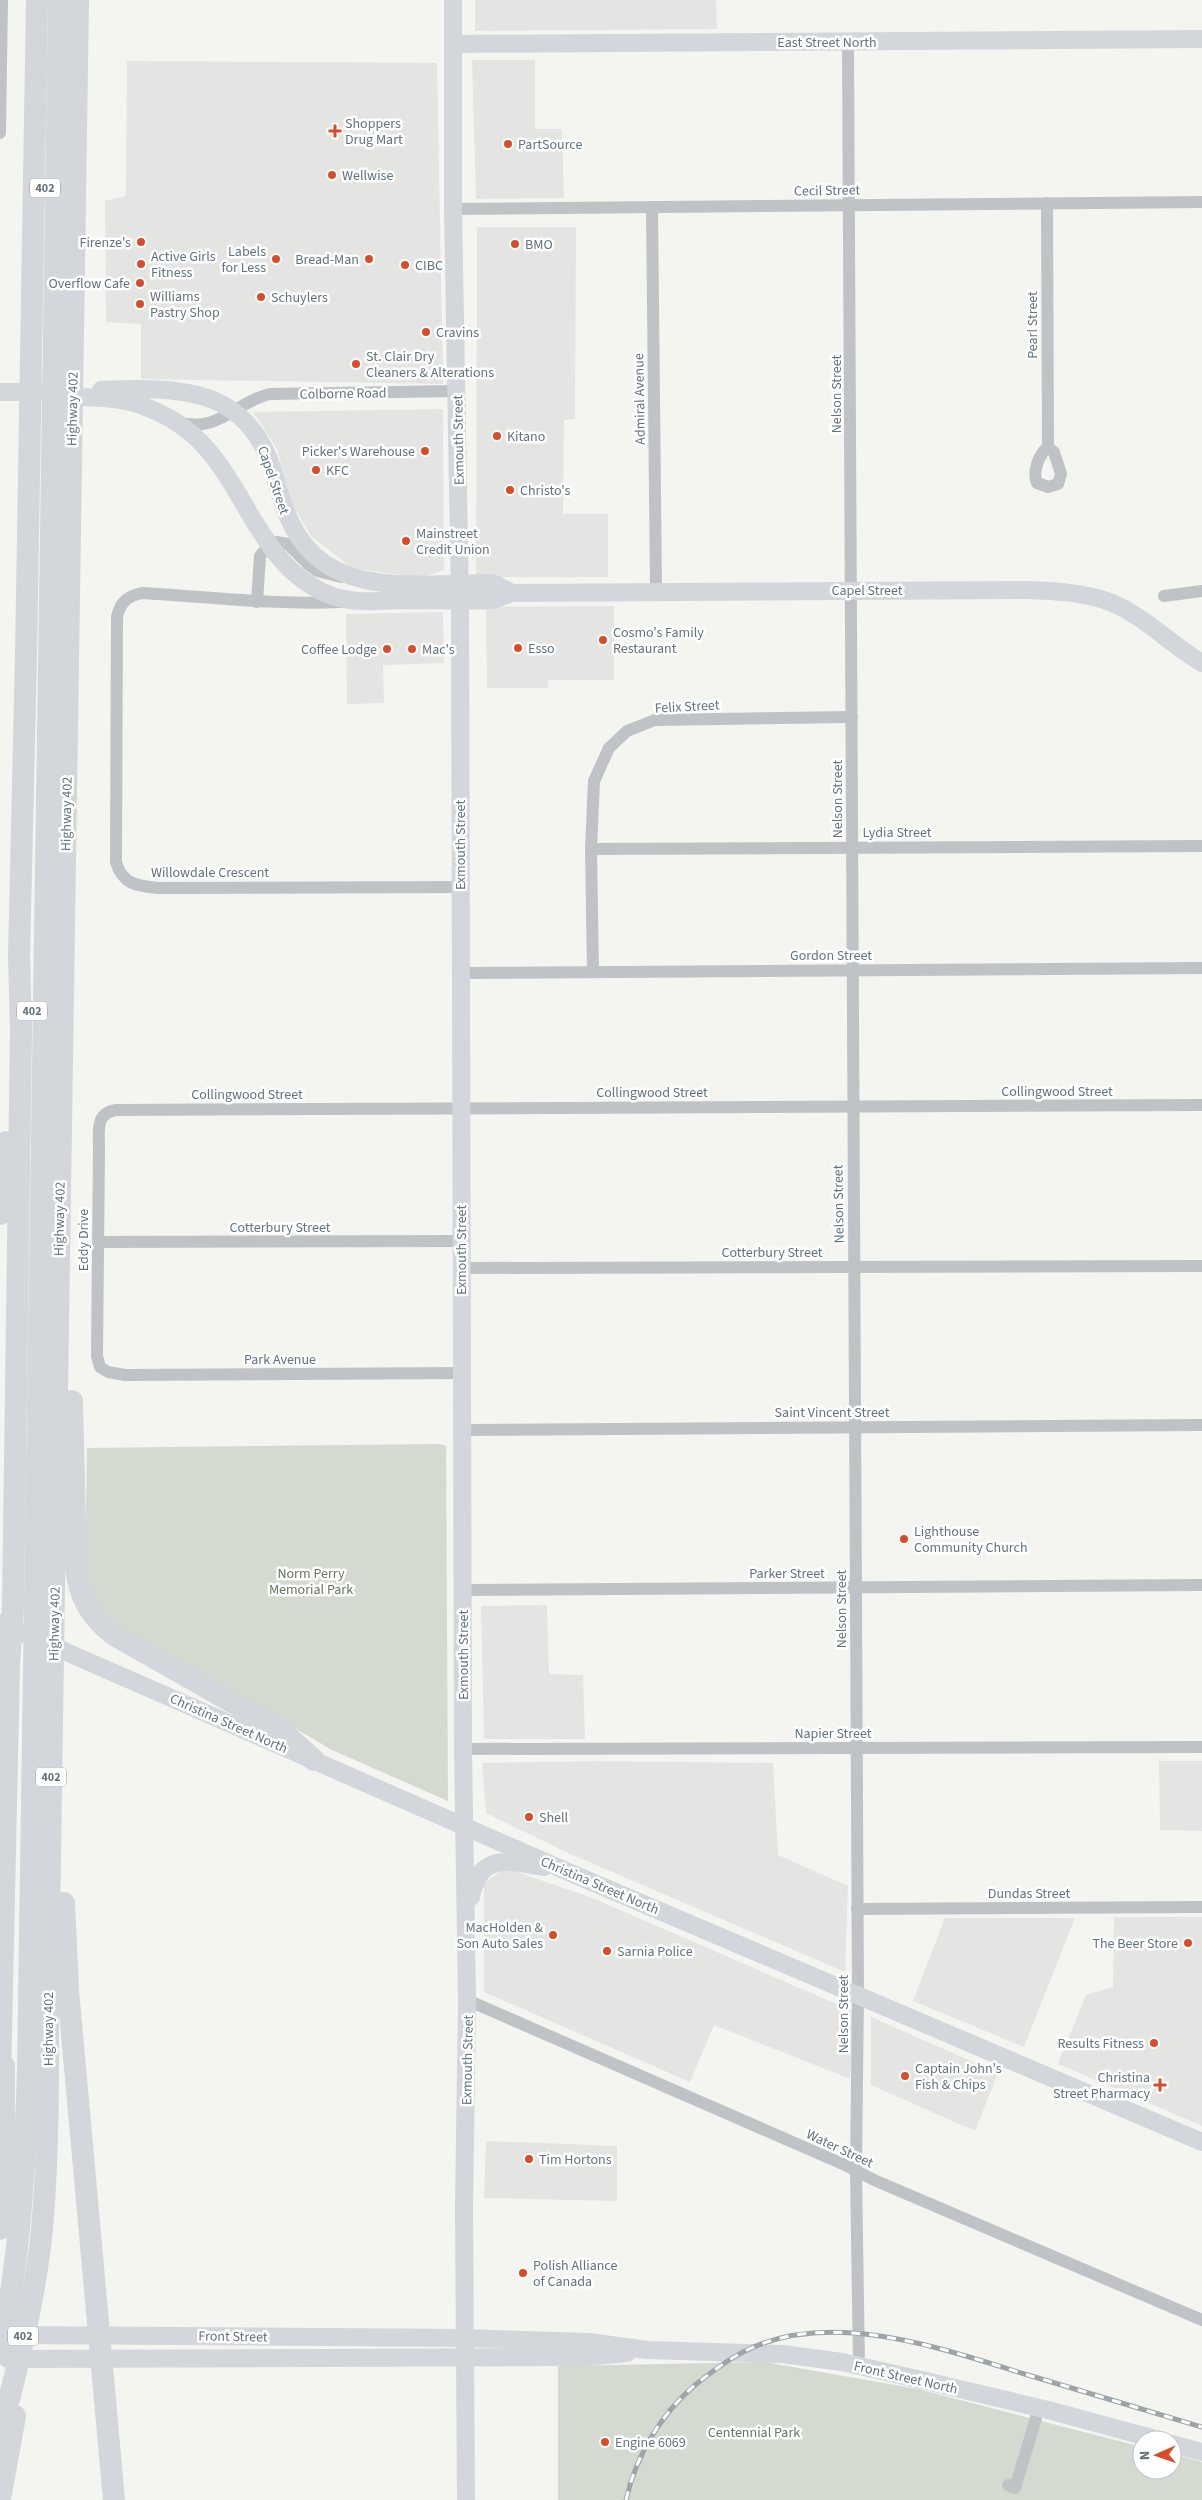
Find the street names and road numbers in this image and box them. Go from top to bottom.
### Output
street label: East Street North [777,33,877,53]
road number: 402 [30,178,60,198]
street label: Cecil Street [794,180,861,202]
street label: Pearl Street [1023,291,1043,359]
street label: Admiral Avenue [629,353,651,445]
street label: Nelson Street [827,354,847,433]
street label: Highway 402 [62,372,84,446]
street label: Colborne Road [299,383,387,405]
street label: Exmouth Street [448,394,470,485]
street label: Capel Street [252,443,294,517]
street label: Capel Street [831,581,903,601]
street label: Felix Street [654,695,720,719]
street label: Nelson Street [828,759,848,838]
street label: Highway 402 [56,777,78,851]
street label: Exmouth Street [451,800,471,890]
street label: Lydia Street [863,823,932,843]
street label: Willowdale Crescent [151,863,269,883]
street label: Gordon Street [790,946,872,966]
road number: 402 [17,1001,47,1020]
street label: Collingwood Street [1001,1082,1113,1102]
street label: Collingwood Street [596,1083,708,1103]
street label: Collingwood Street [191,1085,303,1105]
street label: Nelson Street [828,1164,850,1243]
street label: Highway 402 [49,1182,71,1256]
street label: Exmouth Street [452,1205,472,1295]
street label: Eddy Drive [74,1209,94,1271]
street label: Cotterbury Street [229,1218,331,1238]
street label: Cotterbury Street [721,1243,823,1263]
street label: Park Avenue [244,1350,316,1370]
street label: Saint Vincent Street [775,1403,890,1423]
street label: Parker Street [749,1564,825,1584]
street label: Nelson Street [832,1569,852,1648]
street label: Highway 402 [44,1587,66,1661]
street label: Exmouth Street [454,1610,474,1700]
street label: Christina Street North [167,1689,291,1759]
street label: Napier Street [794,1724,872,1744]
road number: 402 [36,1768,66,1786]
street label: Christina Street North [537,1852,662,1920]
street label: Dundas Street [988,1884,1070,1904]
street label: Nelson Street [834,1974,854,2053]
street label: Highway 402 [39,1992,59,2066]
street label: Exmouth Street [457,2014,479,2105]
street label: Water Street [803,2125,877,2173]
road number: 402 [8,2326,38,2346]
street label: Front Street [198,2326,268,2348]
street label: Front Street North [852,2356,960,2400]

